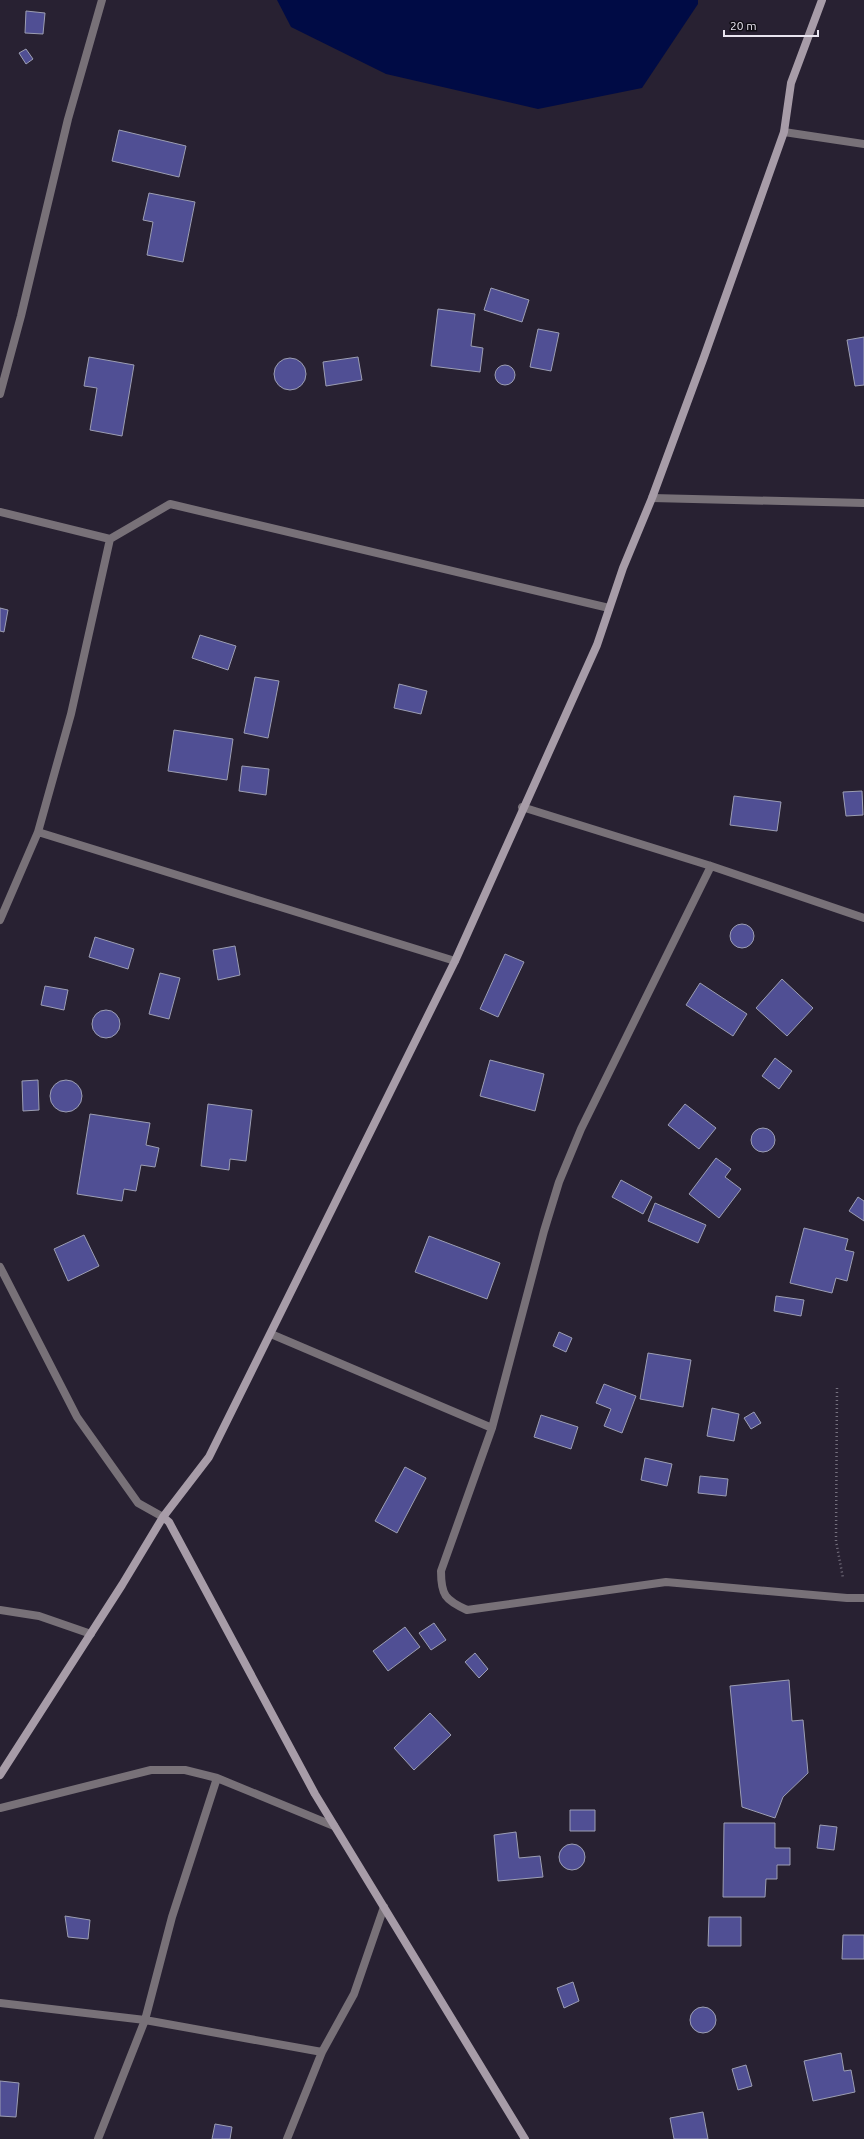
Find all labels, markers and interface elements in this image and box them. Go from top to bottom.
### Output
scale bar [724,12,818,38]
text: 20 m [730,19,757,32]

